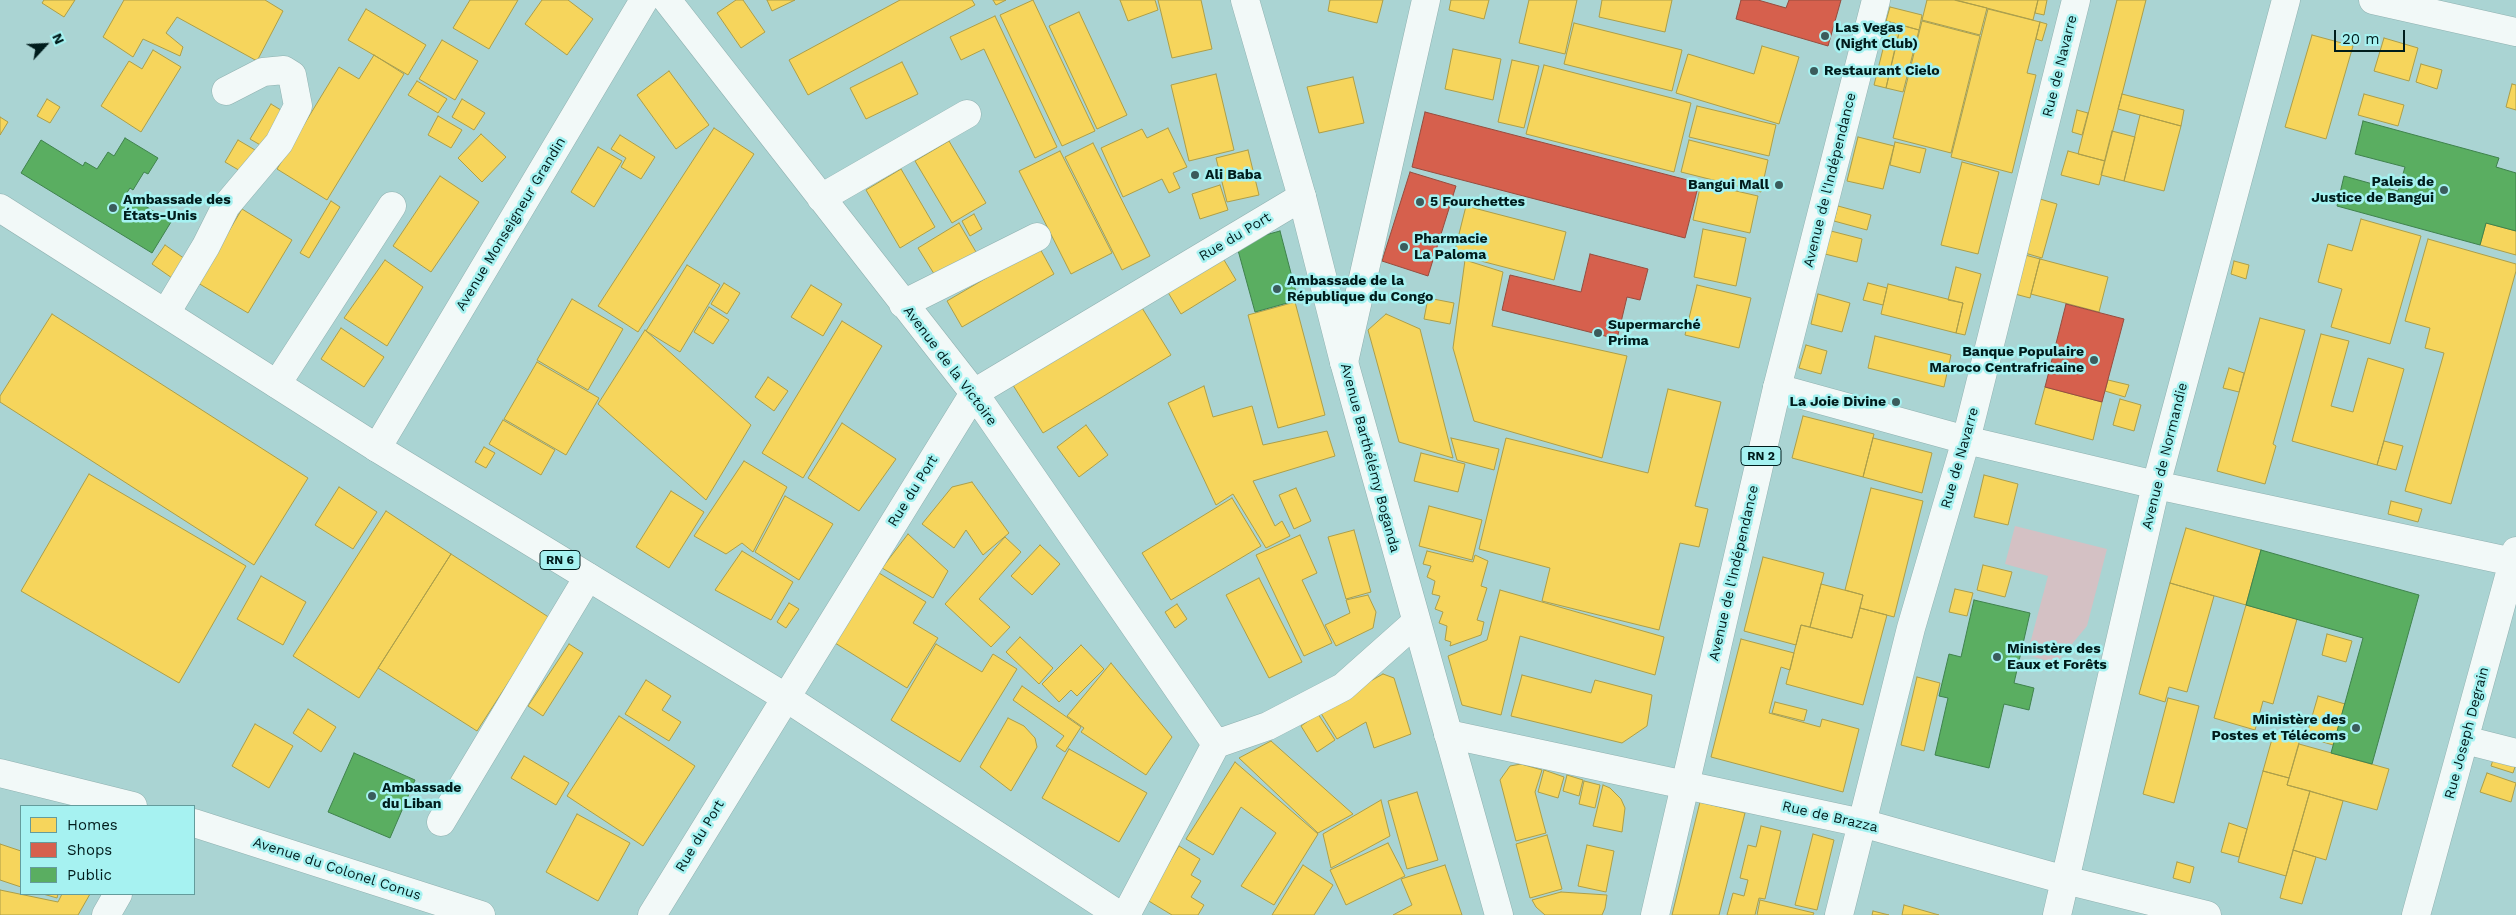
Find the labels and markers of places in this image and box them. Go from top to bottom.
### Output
place label: Las Vegas (Night Club) [1835,20,1918,52]
marker: Las Vegas (Night Club) [1819,30,1831,42]
place label: Restaurant Cielo [1824,63,1940,79]
marker: Restaurant Cielo [1808,65,1820,77]
place label: Ali Baba [1205,167,1262,183]
marker: Ali Baba [1189,169,1201,181]
place label: Paleis de Justice de Bangui [2311,174,2434,206]
place label: Bangui Mall [1688,177,1769,193]
marker: Bangui Mall [1773,179,1785,191]
marker: Paleis de Justice de Bangui [2438,184,2450,196]
place label: Ambassade des États-Unis [123,192,231,224]
place label: 5 Fourchettes [1430,194,1525,210]
marker: 5 Fourchettes [1414,196,1426,208]
marker: Ambassade des États-Unis [107,202,119,214]
place label: Pharmacie La Paloma [1414,231,1488,264]
marker: Pharmacie La Paloma [1398,241,1410,253]
place label: Ambassade de la République du Congo [1287,273,1433,306]
marker: Ambassade de la République du Congo [1271,283,1283,295]
place label: Supermarché Prima [1608,317,1701,350]
marker: Supermarché Prima [1592,327,1604,339]
place label: Banque Populaire Maroco Centrafricaine [1929,344,2084,377]
marker: Banque Populaire Maroco Centrafricaine [2088,354,2100,366]
place label: La Joie Divine [1789,394,1886,410]
marker: La Joie Divine [1890,396,1902,408]
place label: Ministère des Eaux et Forêts [2007,641,2107,674]
marker: Ministère des Eaux et Forêts [1991,651,2003,663]
place label: Ministère des Postes et Télécoms [2212,712,2346,744]
marker: Ministère des Postes et Télécoms [2350,722,2362,734]
place label: Ambassade du Liban [382,780,461,812]
marker: Ambassade du Liban [366,790,378,802]

